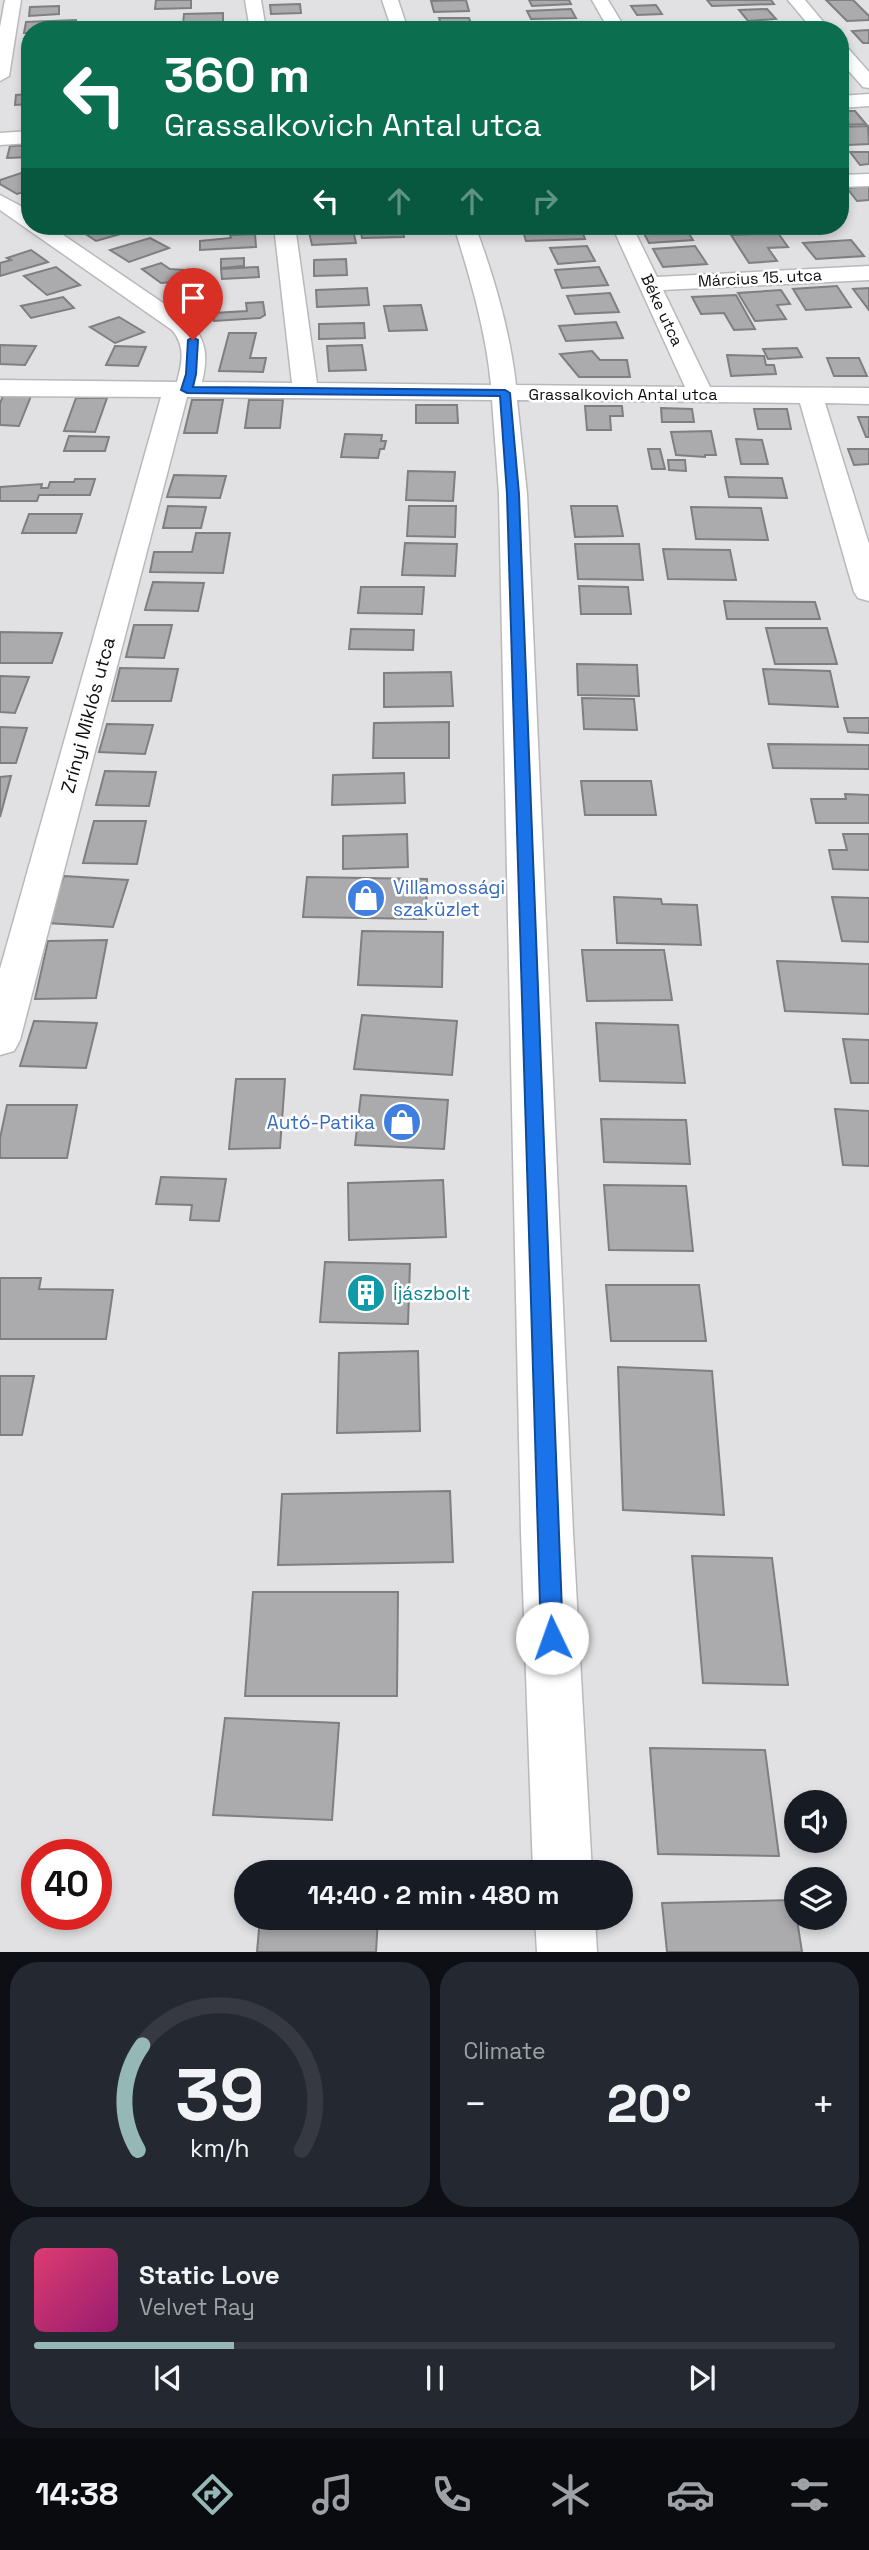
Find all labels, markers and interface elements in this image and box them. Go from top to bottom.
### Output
text: 360 m [164,44,310,106]
icon: left [49,49,140,140]
text: Grassalkovich Antal utca [164,105,542,145]
icon: left [307,182,345,220]
icon: ahead [380,182,418,220]
icon: ahead [453,182,491,220]
icon: right [526,182,564,220]
street label: Március 15. utca [697,264,823,292]
pin [163,268,223,340]
street label: Béke utca [636,270,688,350]
icon: arrive [174,279,212,317]
street label: Grassalkovich Antal utca [529,384,717,405]
street label: Zrínyi Miklós utca [55,634,121,796]
place label: Villamossági szaküzlet [393,875,505,922]
shop icon: Villamossági szaküzlet [345,877,387,919]
shop icon: Autó-Patika [381,1101,423,1143]
place label: Autó-Patika [267,1110,375,1135]
building icon: Íjászbolt [345,1272,387,1314]
place label: Íjászbolt [393,1281,470,1306]
position arrow [515,1601,589,1675]
map controls [784,1790,847,1930]
button: sound [784,1790,847,1853]
speed limit sign: 40 [21,1839,112,1930]
button: layers [784,1867,847,1930]
text: 14:40 · 2 min · 480 m [307,1878,560,1912]
text: Climate [464,2036,546,2066]
text: 39 [175,2049,264,2142]
text: 20° [607,2071,692,2137]
text: − [464,2080,487,2128]
text: + [811,2080,835,2128]
text: km/h [190,2132,250,2164]
text: Static Love [139,2258,280,2292]
text: Velvet Ray [139,2292,255,2322]
icon: previous [149,2359,187,2397]
icon: pause [416,2359,454,2397]
icon: next [683,2359,721,2397]
icon: directions [188,2470,237,2519]
icon: music [308,2470,357,2519]
icon: phone [427,2470,476,2519]
icon: climate [546,2470,595,2519]
icon: car [666,2470,715,2519]
icon: filters [785,2470,834,2519]
text: 14:38 [35,2474,118,2514]

